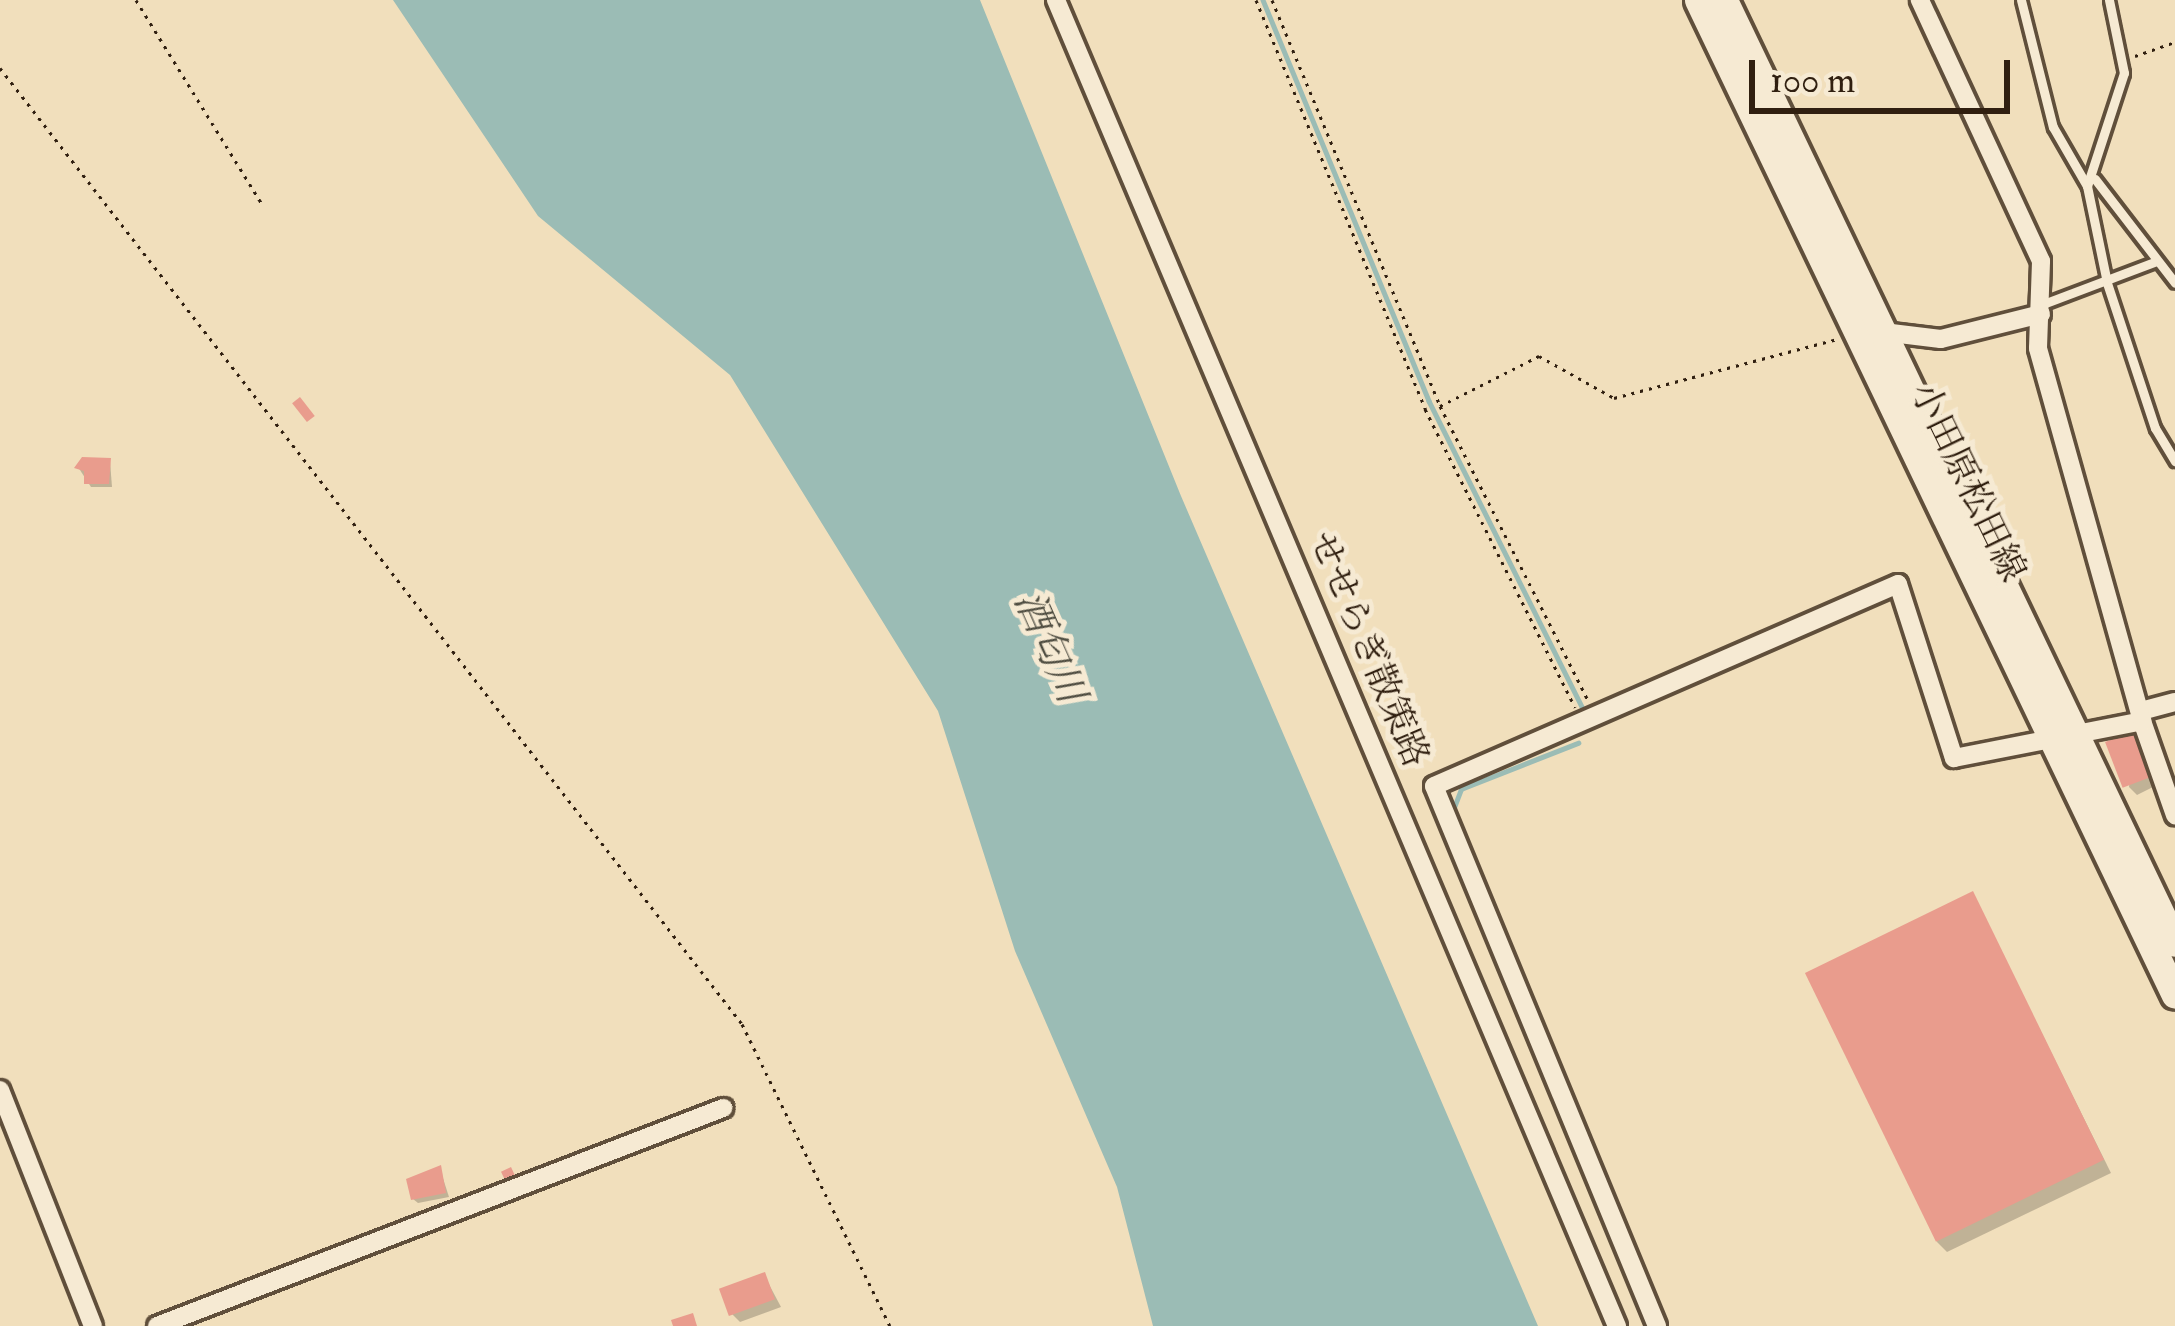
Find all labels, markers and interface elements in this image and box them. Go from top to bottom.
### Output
scale bar [1755,36,2016,110]
text: 100 m [1770,58,1855,103]
street label: 小田原松田線 [1901,375,2035,589]
street label: せせらぎ散策路 [1300,525,1438,773]
water label: 酒匂川 [1004,584,1094,710]

